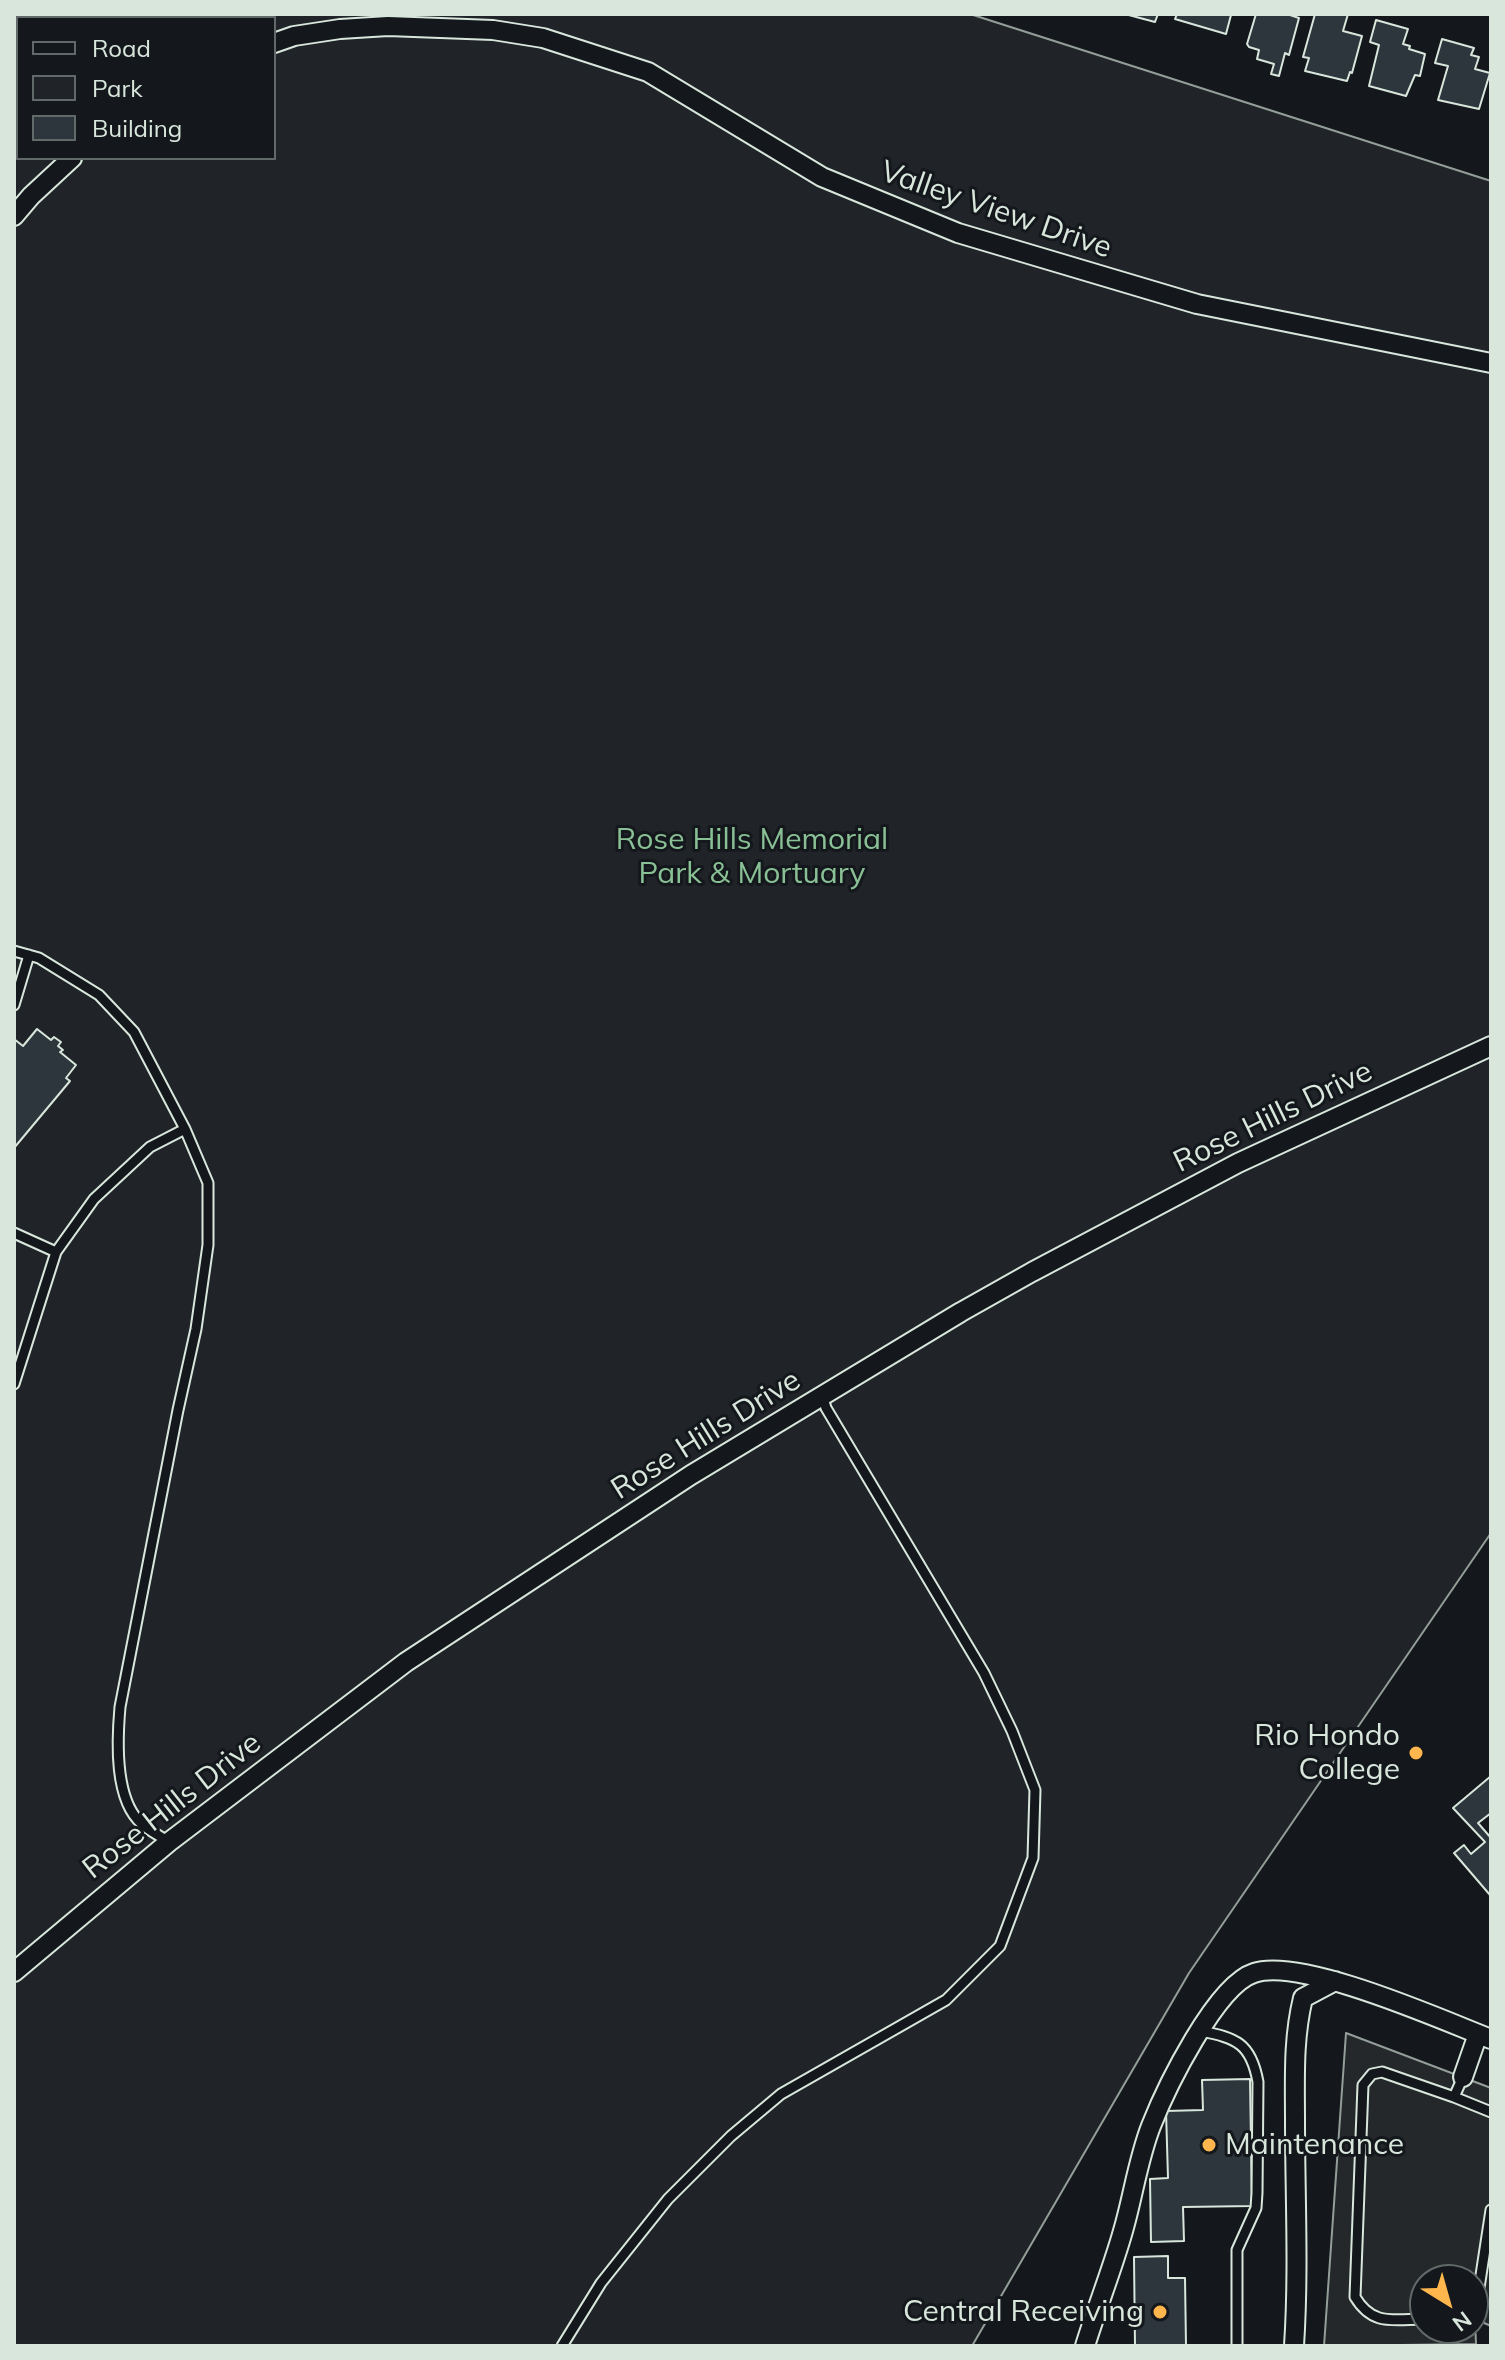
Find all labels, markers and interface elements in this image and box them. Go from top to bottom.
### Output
legend [16,16,276,160]
text: Road [92,33,151,63]
text: Park [92,73,143,103]
text: Building [92,113,182,143]
street label: Valley View Drive [876,154,1116,266]
park label: Rose Hills Memorial Park & Mortuary [616,822,888,892]
street label: Rose Hills Drive [1168,1053,1378,1181]
street label: Rose Hills Drive [605,1362,807,1508]
place label: Rio Hondo College [1254,1718,1400,1788]
street label: Rose Hills Drive [76,1725,268,1887]
marker: Rio Hondo College [1407,1744,1425,1762]
place label: Maintenance [1225,2127,1404,2163]
marker: Maintenance [1200,2136,1218,2154]
north arrow [1409,2264,1489,2344]
place label: Central Receiving [903,2294,1144,2330]
marker: Central Receiving [1151,2303,1169,2321]
text: N [1447,2305,1477,2338]

